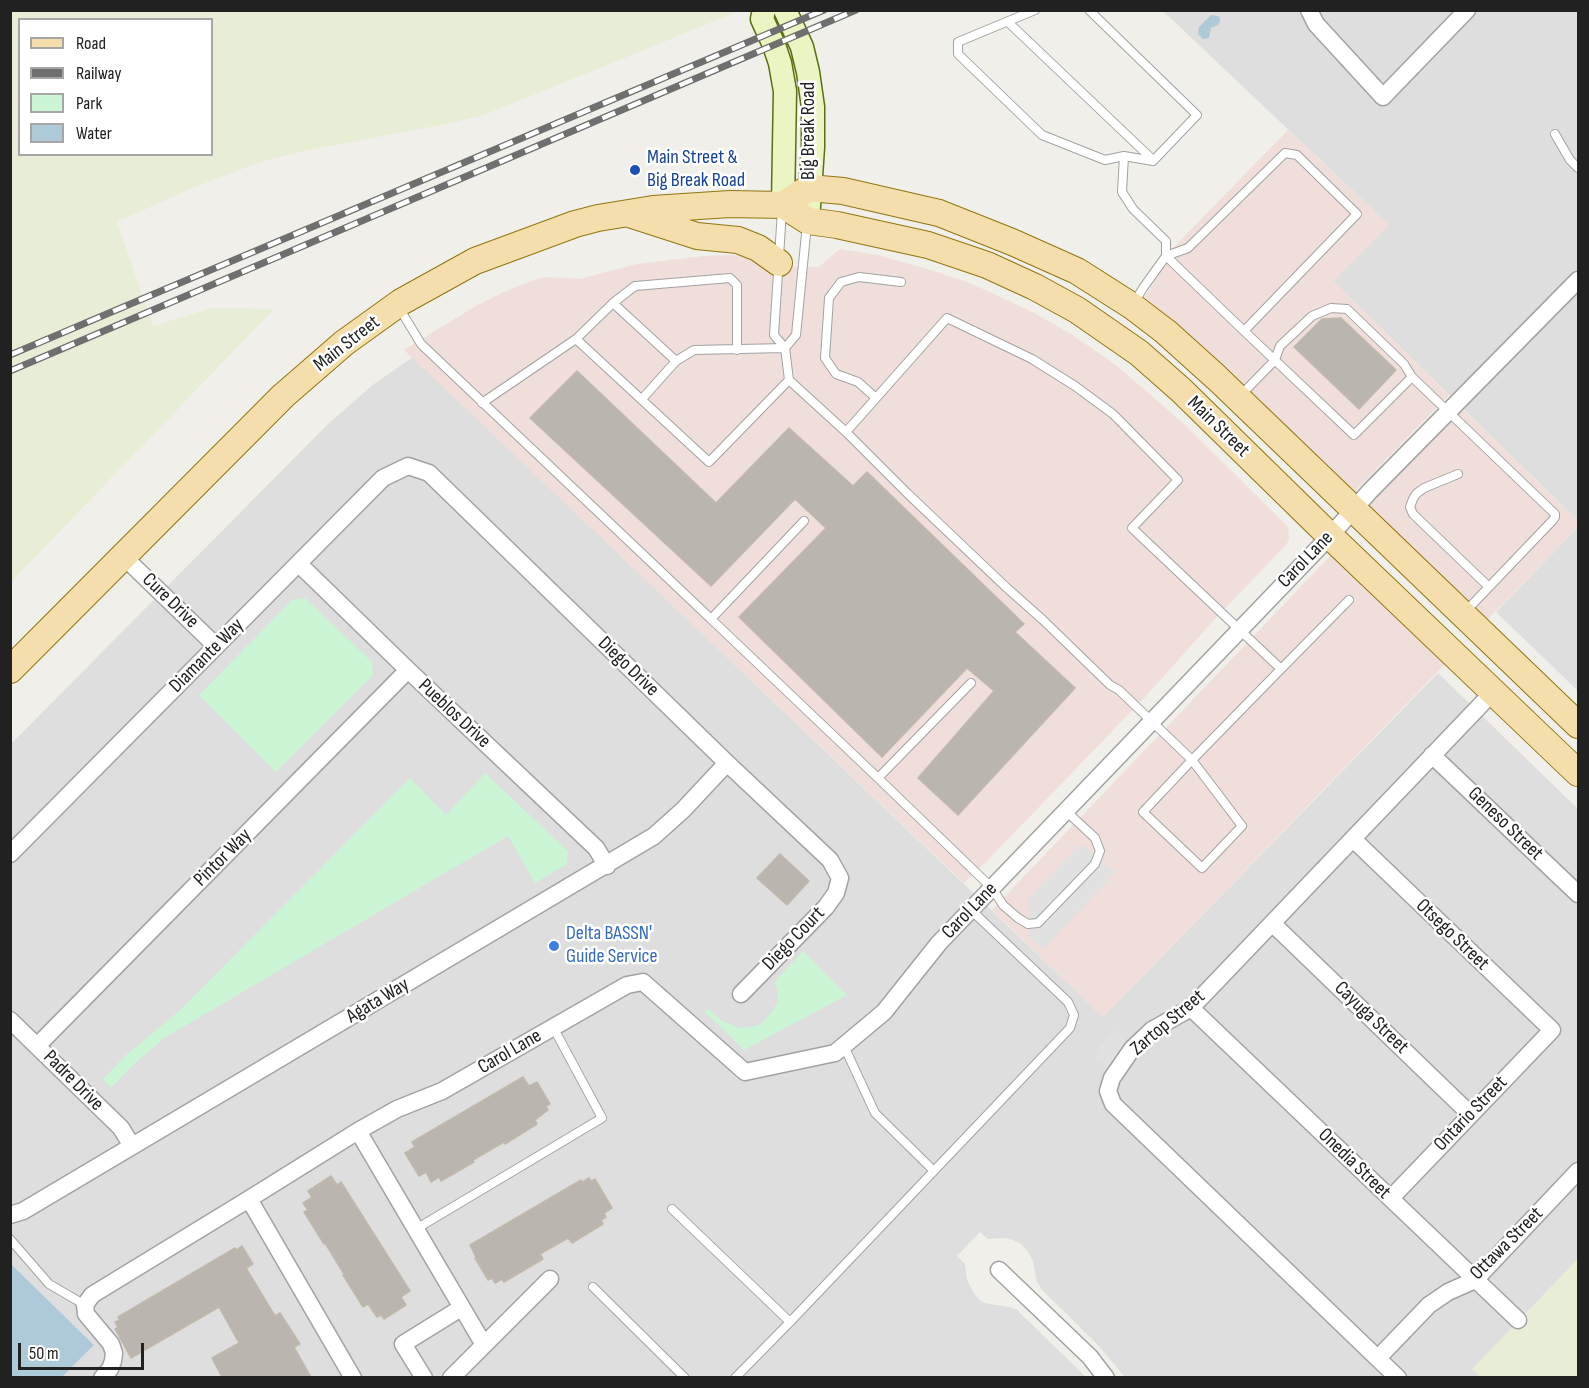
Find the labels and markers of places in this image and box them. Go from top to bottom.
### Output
place label: Main Street & Big Break Road [647,146,745,193]
marker: Main Street & Big Break Road [628,163,642,177]
place label: Delta BASSN' Guide Service [566,922,658,969]
marker: Delta BASSN' Guide Service [547,939,561,953]

